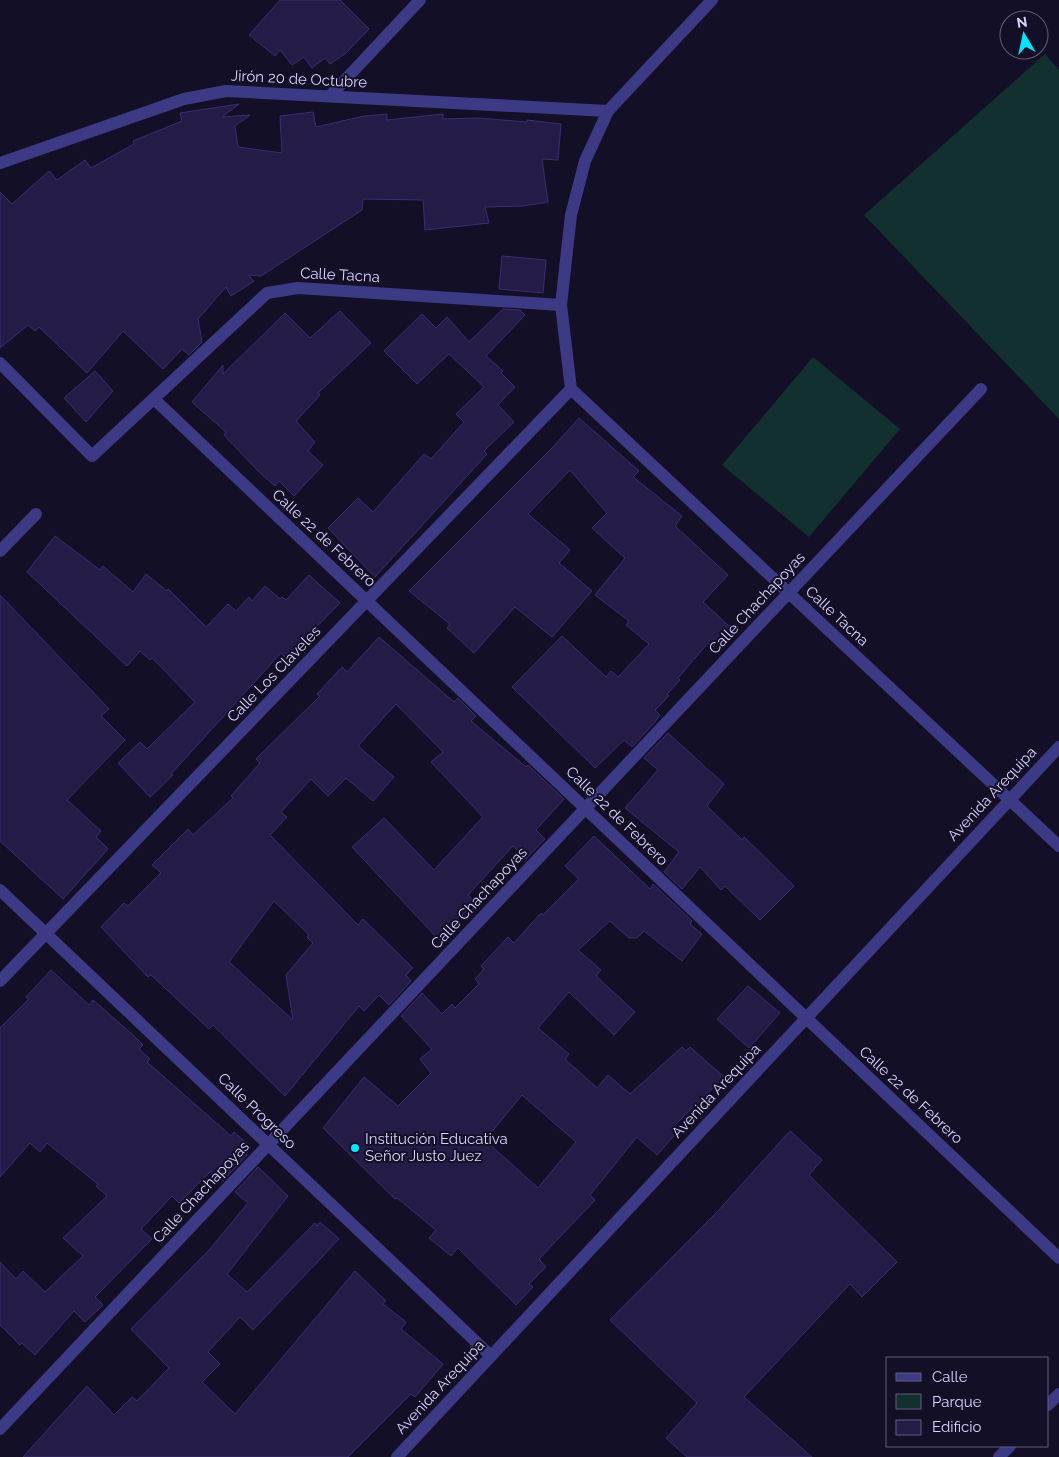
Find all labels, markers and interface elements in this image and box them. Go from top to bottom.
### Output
north arrow [999,10,1049,60]
text: N [1015,13,1028,31]
street label: Jirón 20 de Octubre [230,66,368,92]
street label: Calle Tacna [300,264,380,286]
street label: Calle 22 de Febrero [269,485,380,591]
street label: Calle Chachapoyas [705,548,809,658]
street label: Calle Tacna [802,582,872,650]
street label: Calle Los Claveles [223,622,325,726]
street label: Avenida Arequipa [944,743,1040,845]
street label: Calle 22 de Febrero [562,763,672,869]
street label: Calle Chachapoyas [427,843,531,953]
street label: Avenida Arequipa [668,1040,764,1142]
street label: Calle 22 de Febrero [856,1042,967,1148]
street label: Calle Progreso [214,1069,300,1153]
place label: Institución Educativa Señor Justo Juez [365,1130,508,1165]
street label: Calle Chachapoyas [149,1137,253,1247]
marker: Institución Educativa Señor Justo Juez [349,1142,361,1154]
street label: Avenida Arequipa [392,1336,488,1438]
legend [886,1357,1049,1447]
text: Calle [932,1368,968,1386]
text: Parque [932,1393,982,1411]
text: Edificio [932,1418,982,1436]

